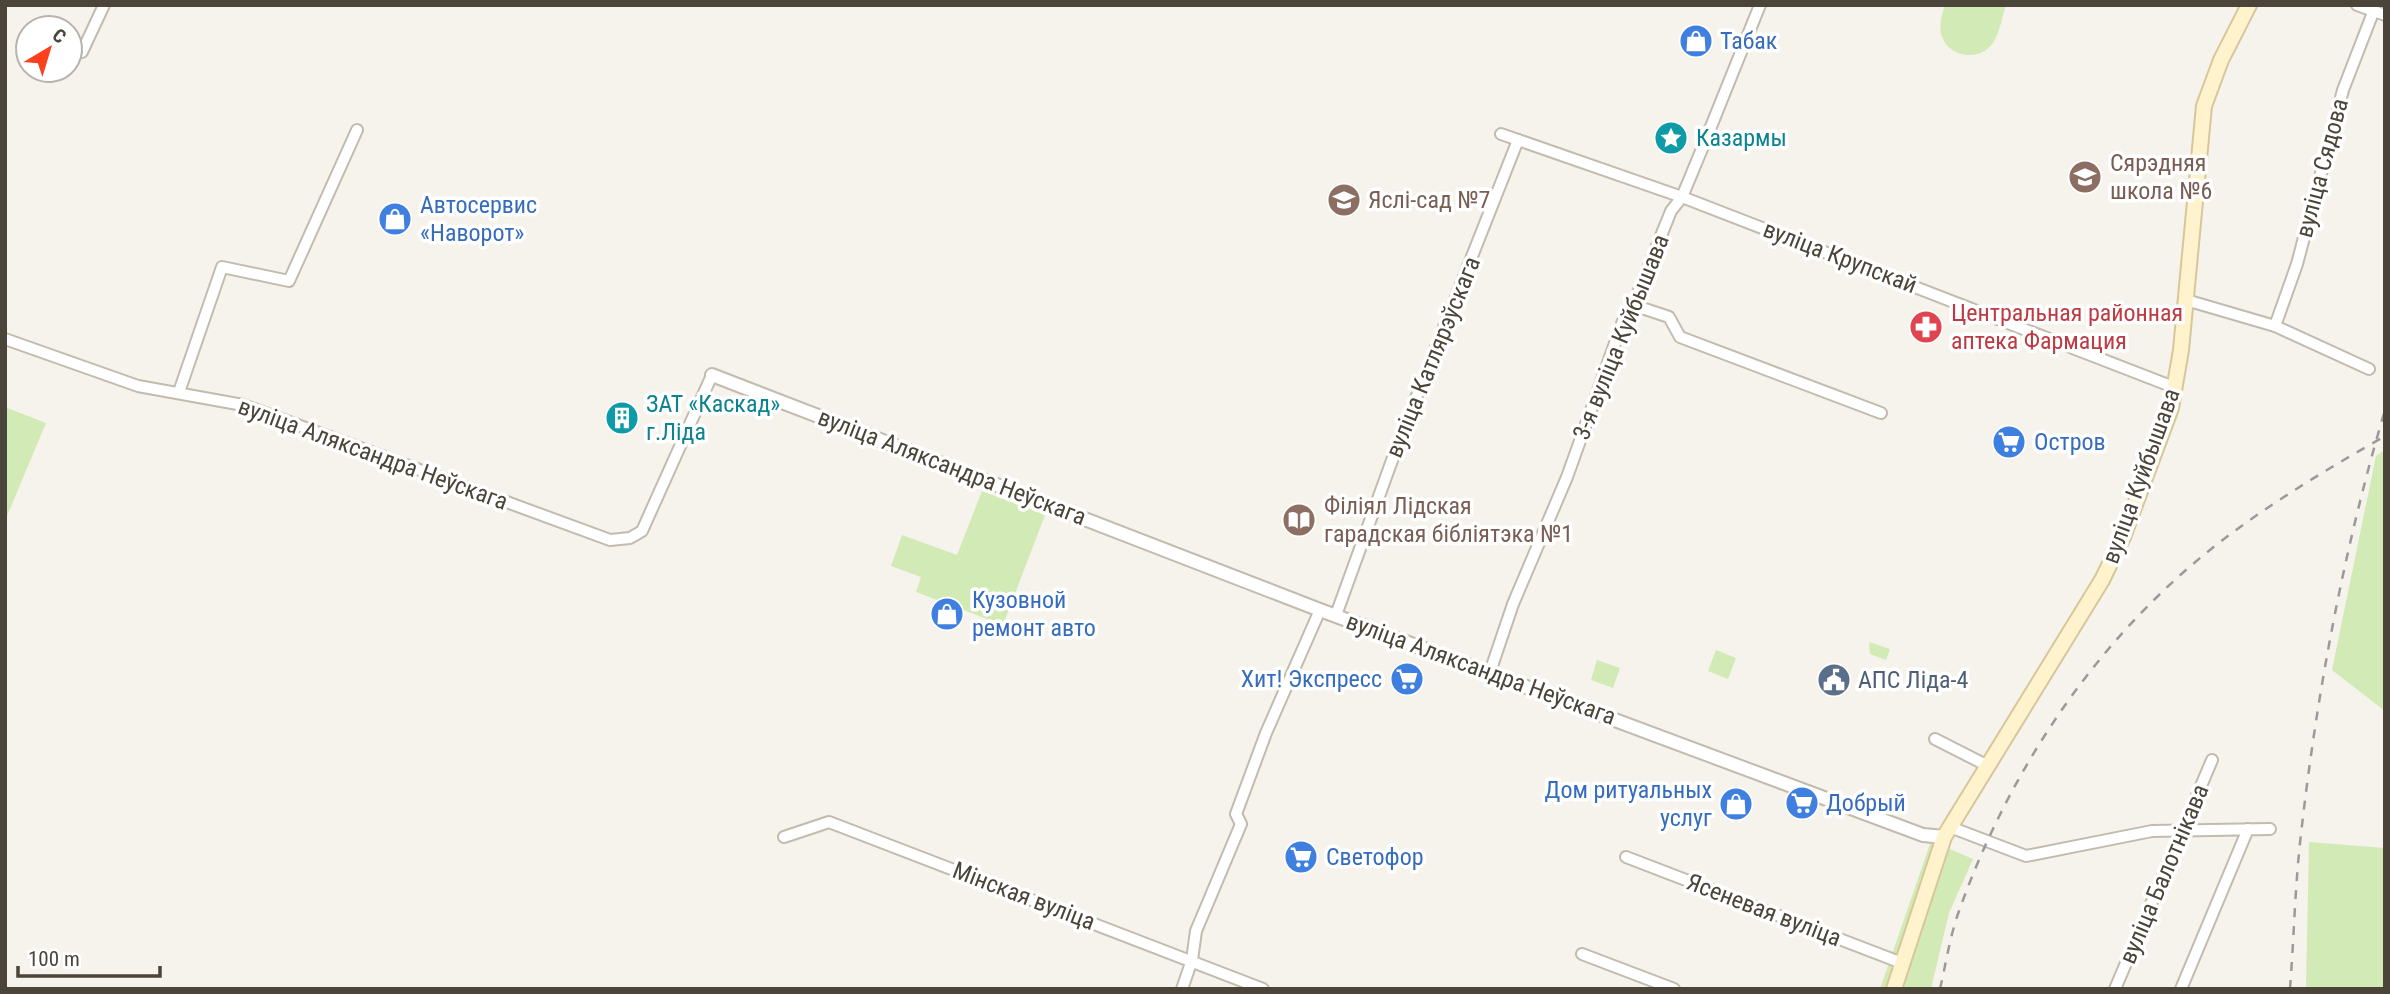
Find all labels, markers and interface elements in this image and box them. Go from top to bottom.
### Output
north arrow [14,14,84,84]
shop icon: Табак [1677,22,1715,60]
text: С [48,24,71,48]
place label: Табак [1720,27,1778,55]
street label: вуліца Сядова [2290,96,2354,240]
place icon: Казармы [1652,119,1690,157]
place label: Казармы [1696,124,1787,152]
place label: Сярэдняя школа №6 [2110,149,2212,205]
school or university icon: Сярэдняя школа №6 [2066,158,2104,196]
school or university icon: Яслі-сад №7 [1325,181,1363,219]
place label: Яслі-сад №7 [1368,186,1490,214]
place label: Автосервис «Наворот» [420,191,537,247]
shop icon: Автосервис «Наворот» [376,200,414,238]
street label: вуліца Крупскай [1759,215,1921,299]
street label: 3-я вуліца Куйбышава [1567,230,1675,444]
street label: вуліца Катлярэўскага [1380,253,1486,461]
place label: Центральная районная аптека Фармация [1951,299,2183,355]
pharmacy icon: Центральная районная аптека Фармация [1907,308,1945,346]
street label: вуліца Куйбышава [2096,385,2186,567]
place label: ЗАТ «Каскад» г.Ліда [646,390,780,446]
street label: вуліца Аляксандра Неўскага [234,392,512,516]
building icon: ЗАТ «Каскад» г.Ліда [603,399,641,437]
street label: вуліца Аляксандра Неўскага [814,403,1090,531]
supermarket icon: Остров [1990,423,2028,461]
place label: Остров [2034,428,2106,456]
place label: Філіял Лідская гарадская бібліятэка №1 [1324,492,1573,548]
library icon: Філіял Лідская гарадская бібліятэка №1 [1280,501,1318,539]
place label: Кузовной ремонт авто [972,586,1096,642]
shop icon: Кузовной ремонт авто [928,595,966,633]
street label: вуліца Аляксандра Неўскага [1342,607,1620,731]
supermarket icon: Хит! Экспресс [1388,660,1426,698]
public building icon: АПС Ліда-4 [1815,661,1853,699]
place label: Хит! Экспресс [1241,665,1382,693]
place label: АПС Ліда-4 [1858,666,1968,694]
place label: Дом ритуальных услуг [1545,776,1712,832]
street label: вуліца Балотнікава [2114,780,2214,968]
supermarket icon: Добрый [1783,784,1821,822]
shop icon: Дом ритуальных услуг [1717,785,1755,823]
place label: Добрый [1826,789,1906,817]
supermarket icon: Светофор [1282,838,1320,876]
place label: Светофор [1326,843,1424,871]
street label: Мінская вуліца [949,856,1099,936]
street label: Ясеневая вуліца [1683,868,1845,952]
scale bar [18,934,159,978]
text: 100 m [28,947,80,971]

